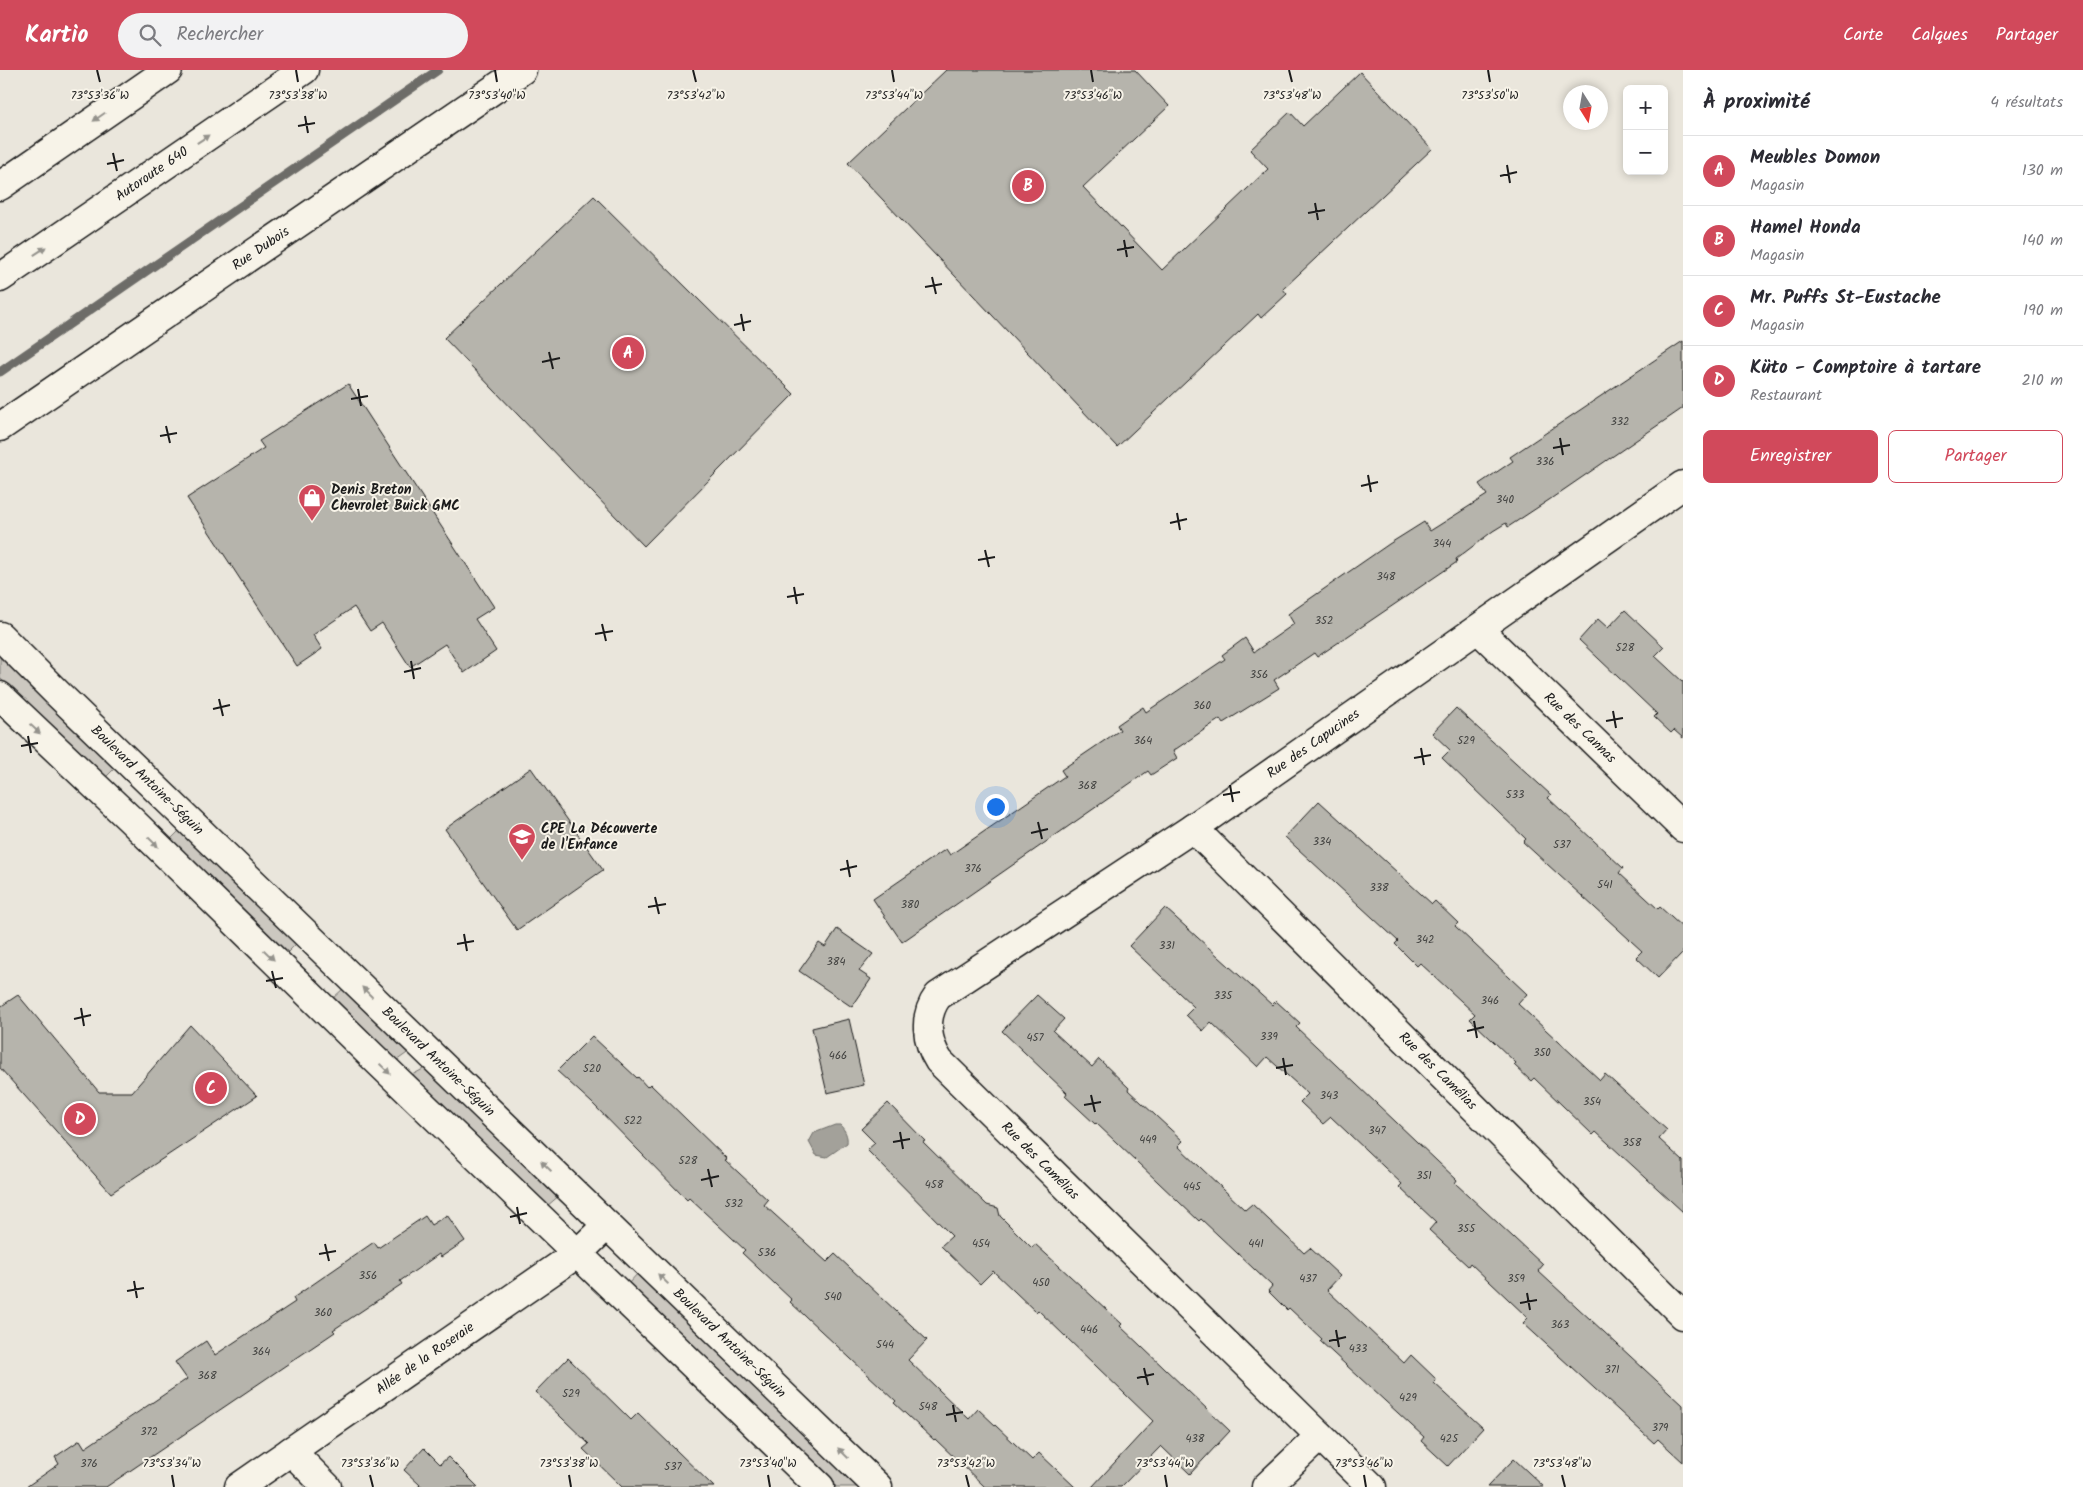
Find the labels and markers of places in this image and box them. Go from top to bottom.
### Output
pin: B [1012,167,1044,205]
pin: A [612,334,644,372]
place label: Denis Breton Chevrolet Buick GMC [331,479,460,517]
shop icon: Denis Breton Chevrolet Buick GMC [297,483,327,522]
place label: CPE La Découverte de l'Enfance [541,818,657,856]
school or university icon: CPE La Découverte de l'Enfance [507,822,537,861]
pin: C [195,1069,227,1107]
pin: D [64,1100,96,1138]

